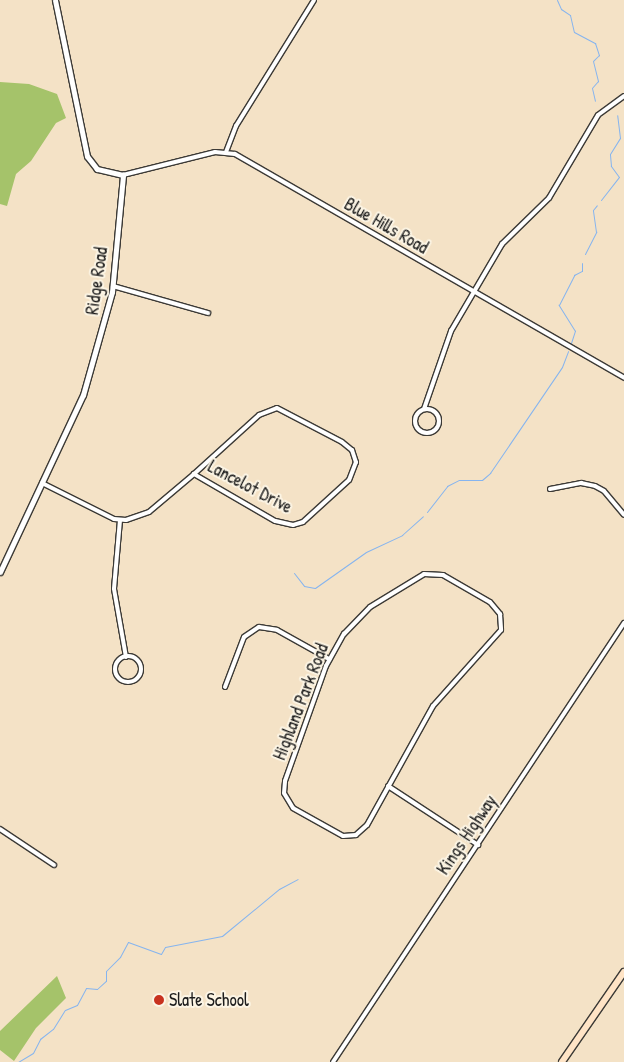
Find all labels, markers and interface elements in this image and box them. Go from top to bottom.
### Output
street label: Blue Hills Road [340,193,432,259]
street label: Ridge Road [82,246,112,316]
street label: Lancelot Drive [204,456,296,518]
street label: Highland Park Road [269,641,333,763]
street label: Kings Highway [432,791,502,879]
place label: Slate School [169,989,249,1011]
marker: Slate School [153,994,165,1006]

